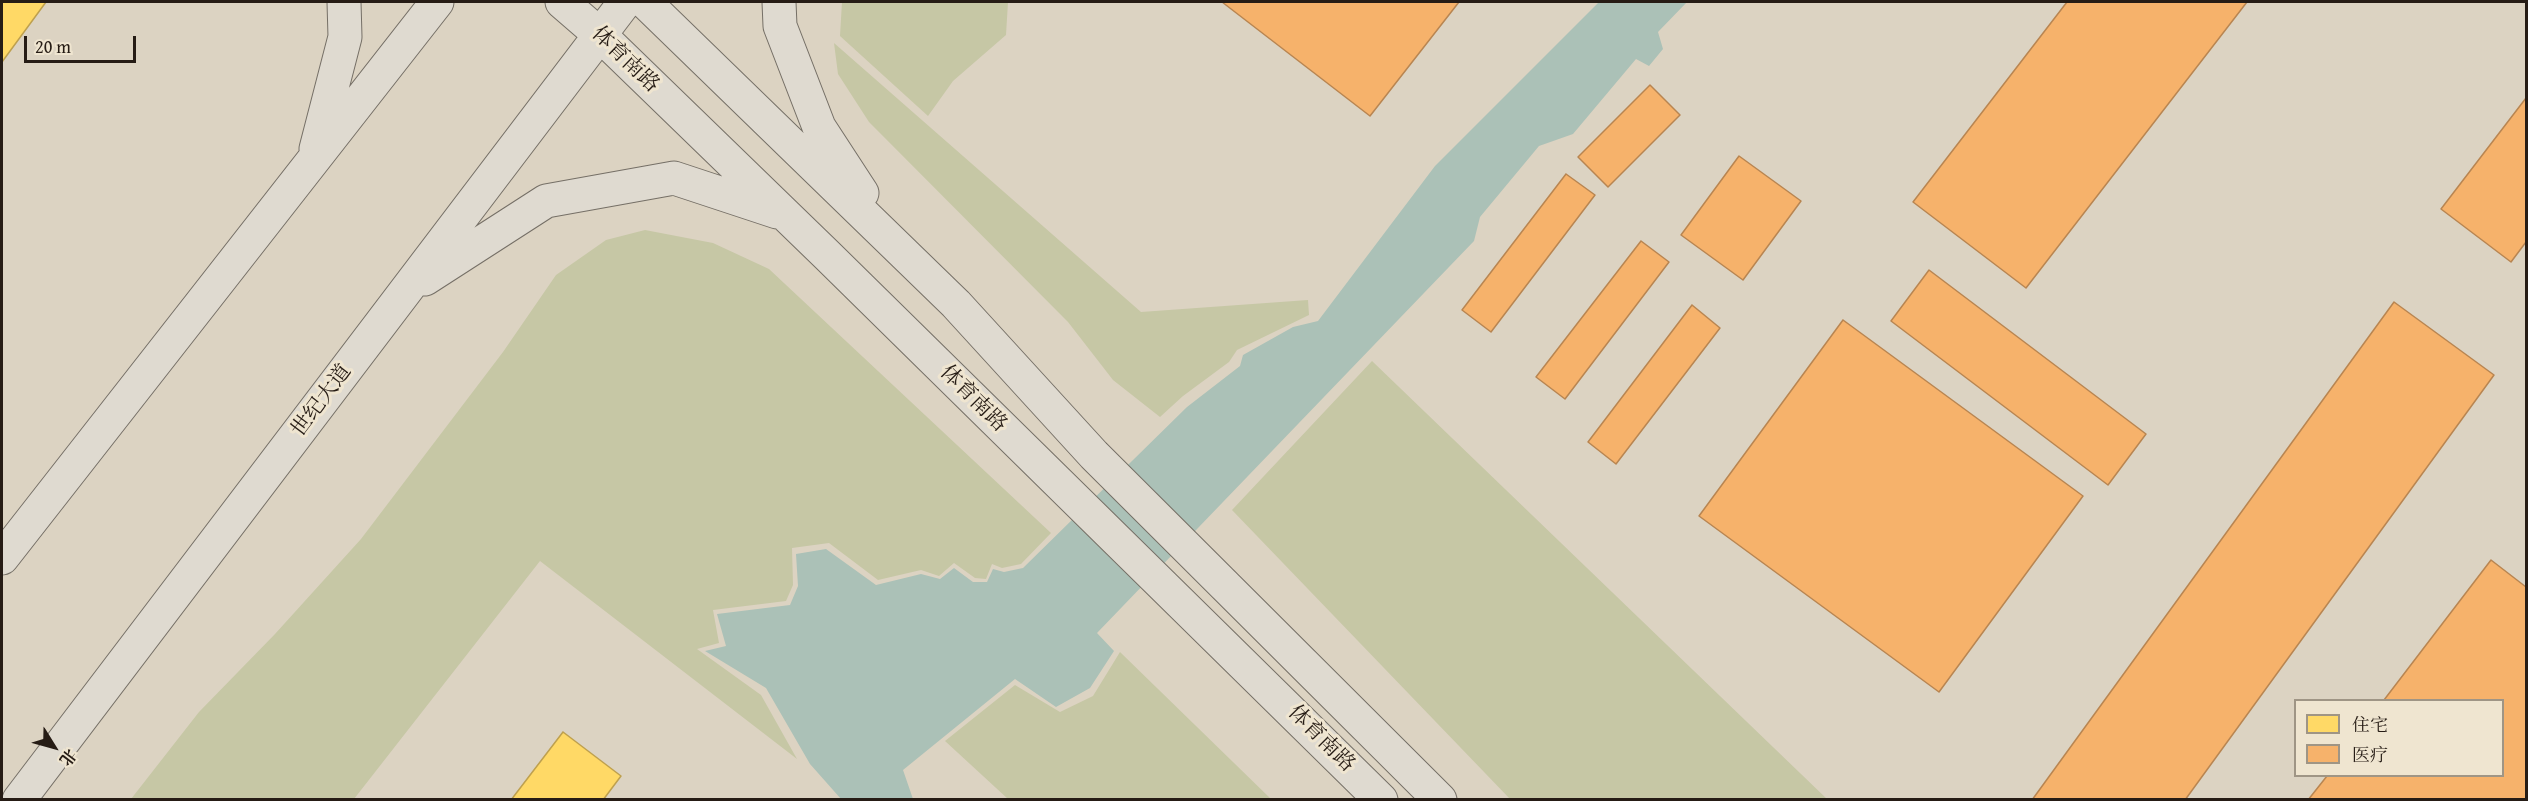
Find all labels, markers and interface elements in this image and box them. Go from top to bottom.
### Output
street label: 体育南路 [586,22,664,98]
scale bar [27,24,140,62]
text: 20 m [35,33,71,60]
street label: 世纪大道 [287,360,357,442]
street label: 体育南路 [934,360,1012,438]
legend [2294,699,2504,777]
street label: 体育南路 [1282,700,1360,778]
text: 住宅 [2352,711,2388,738]
north arrow [24,717,84,777]
text: 医疗 [2352,741,2388,768]
text: 北 [54,744,83,771]

